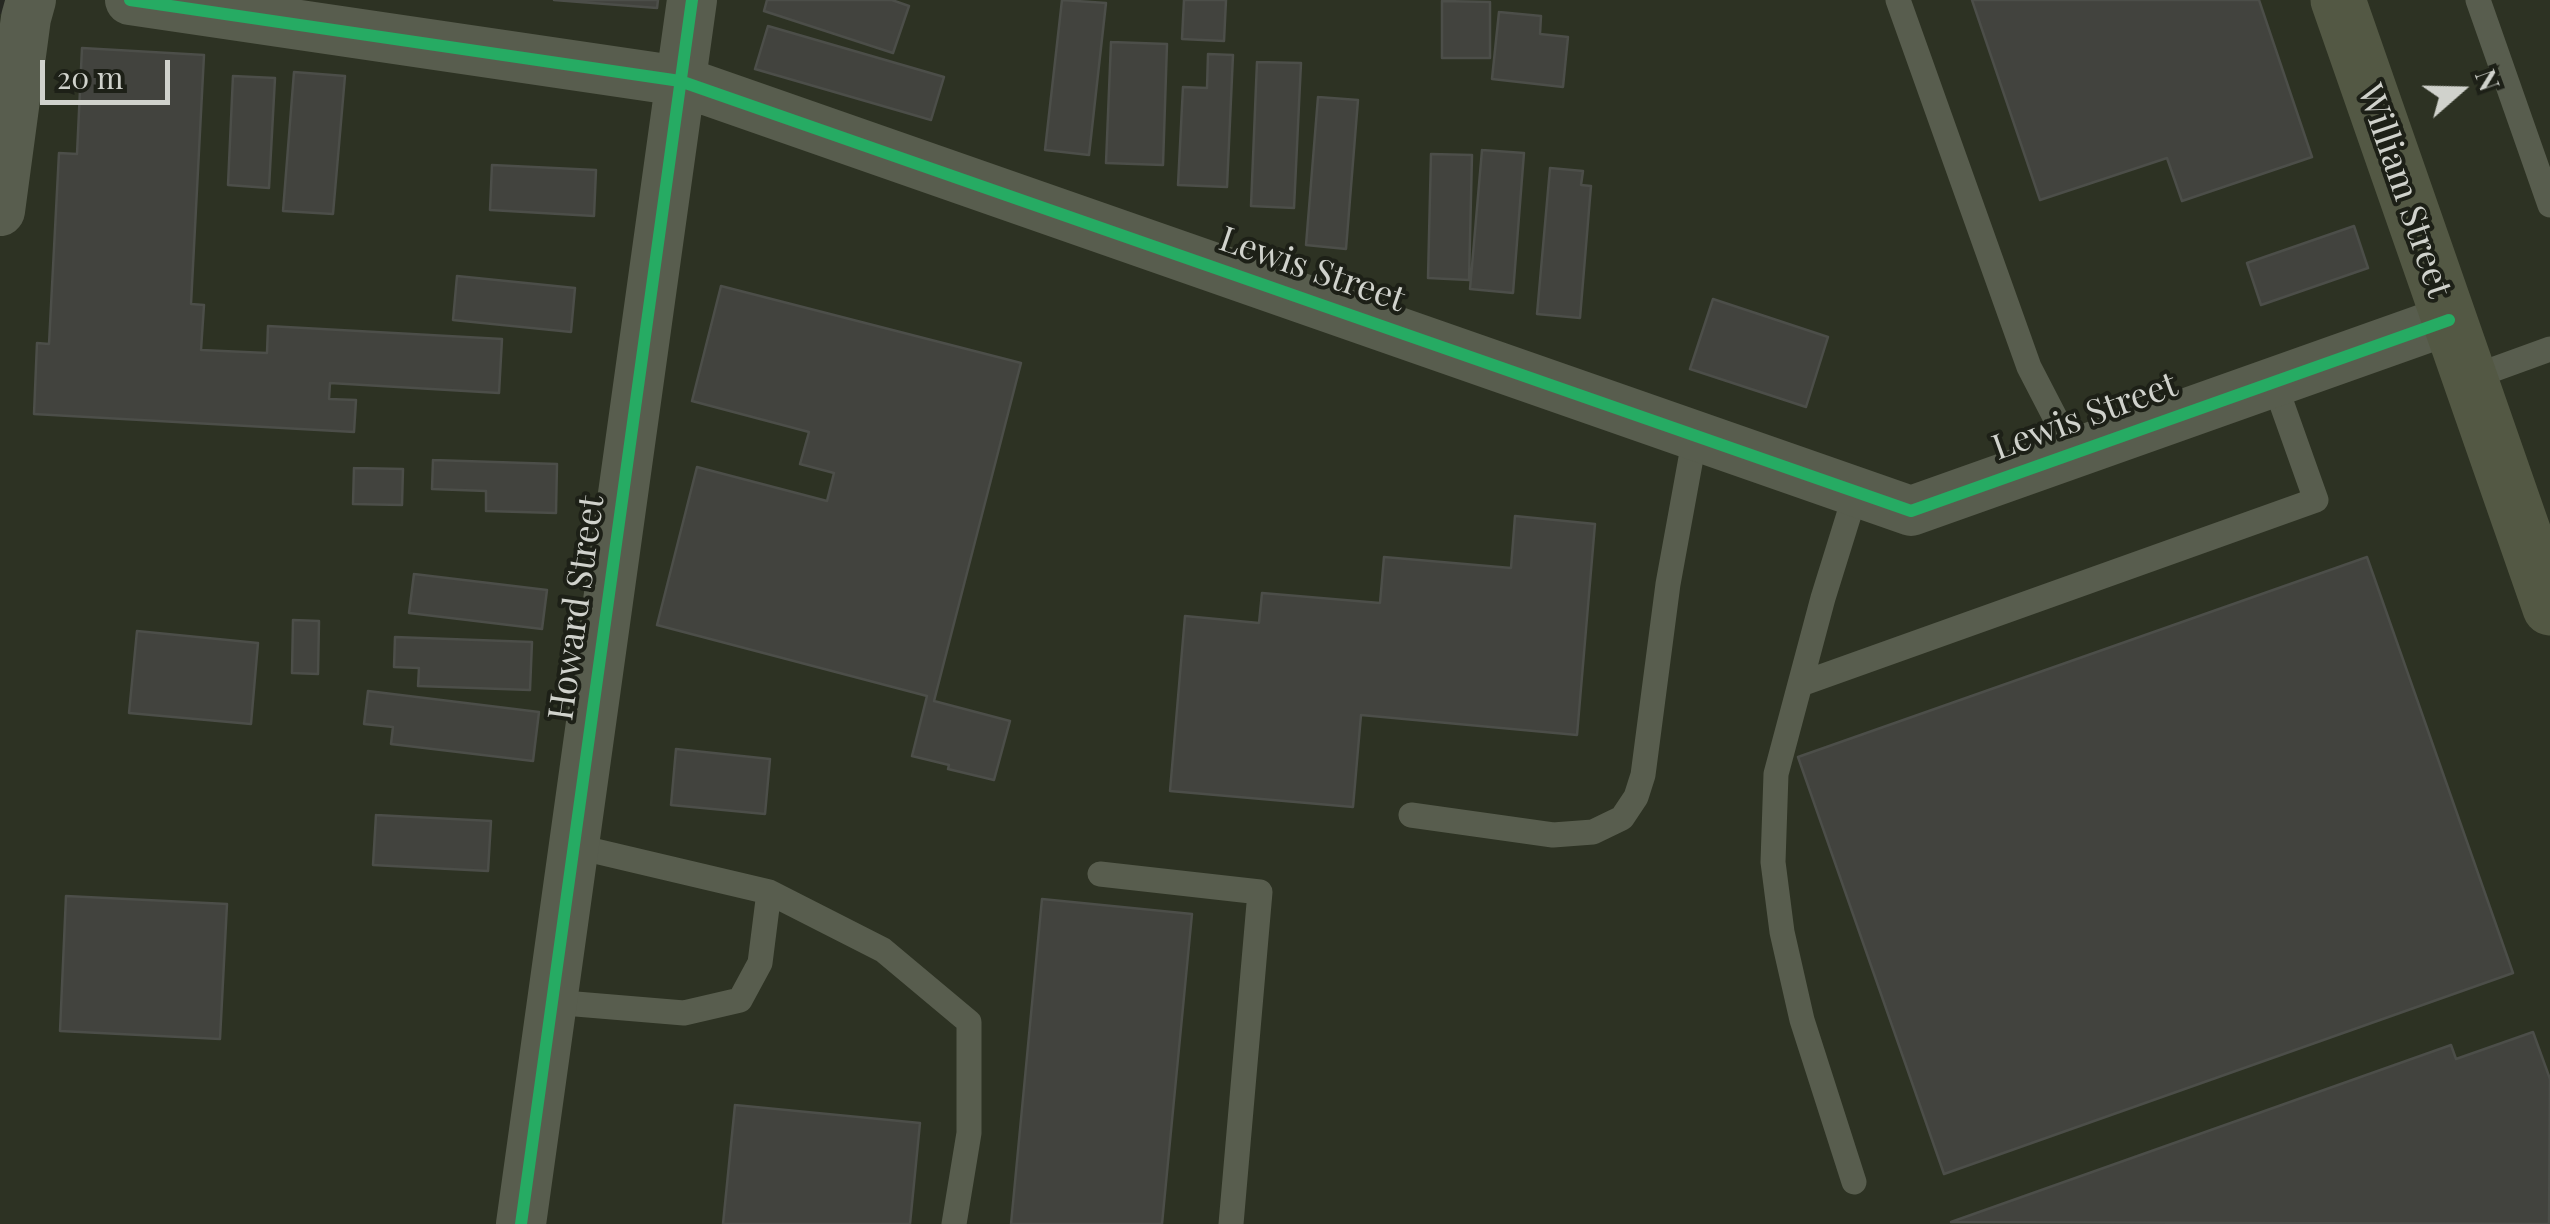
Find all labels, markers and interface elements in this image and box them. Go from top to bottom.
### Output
scale bar [45,40,175,102]
north arrow [2410,40,2510,140]
text: 20 m [57,57,123,97]
text: N [2468,64,2510,95]
street label: William Street [2348,79,2460,303]
street label: Lewis Street [1214,219,1410,321]
street label: Lewis Street [1987,364,2183,470]
street label: Howard Street [540,493,614,723]

